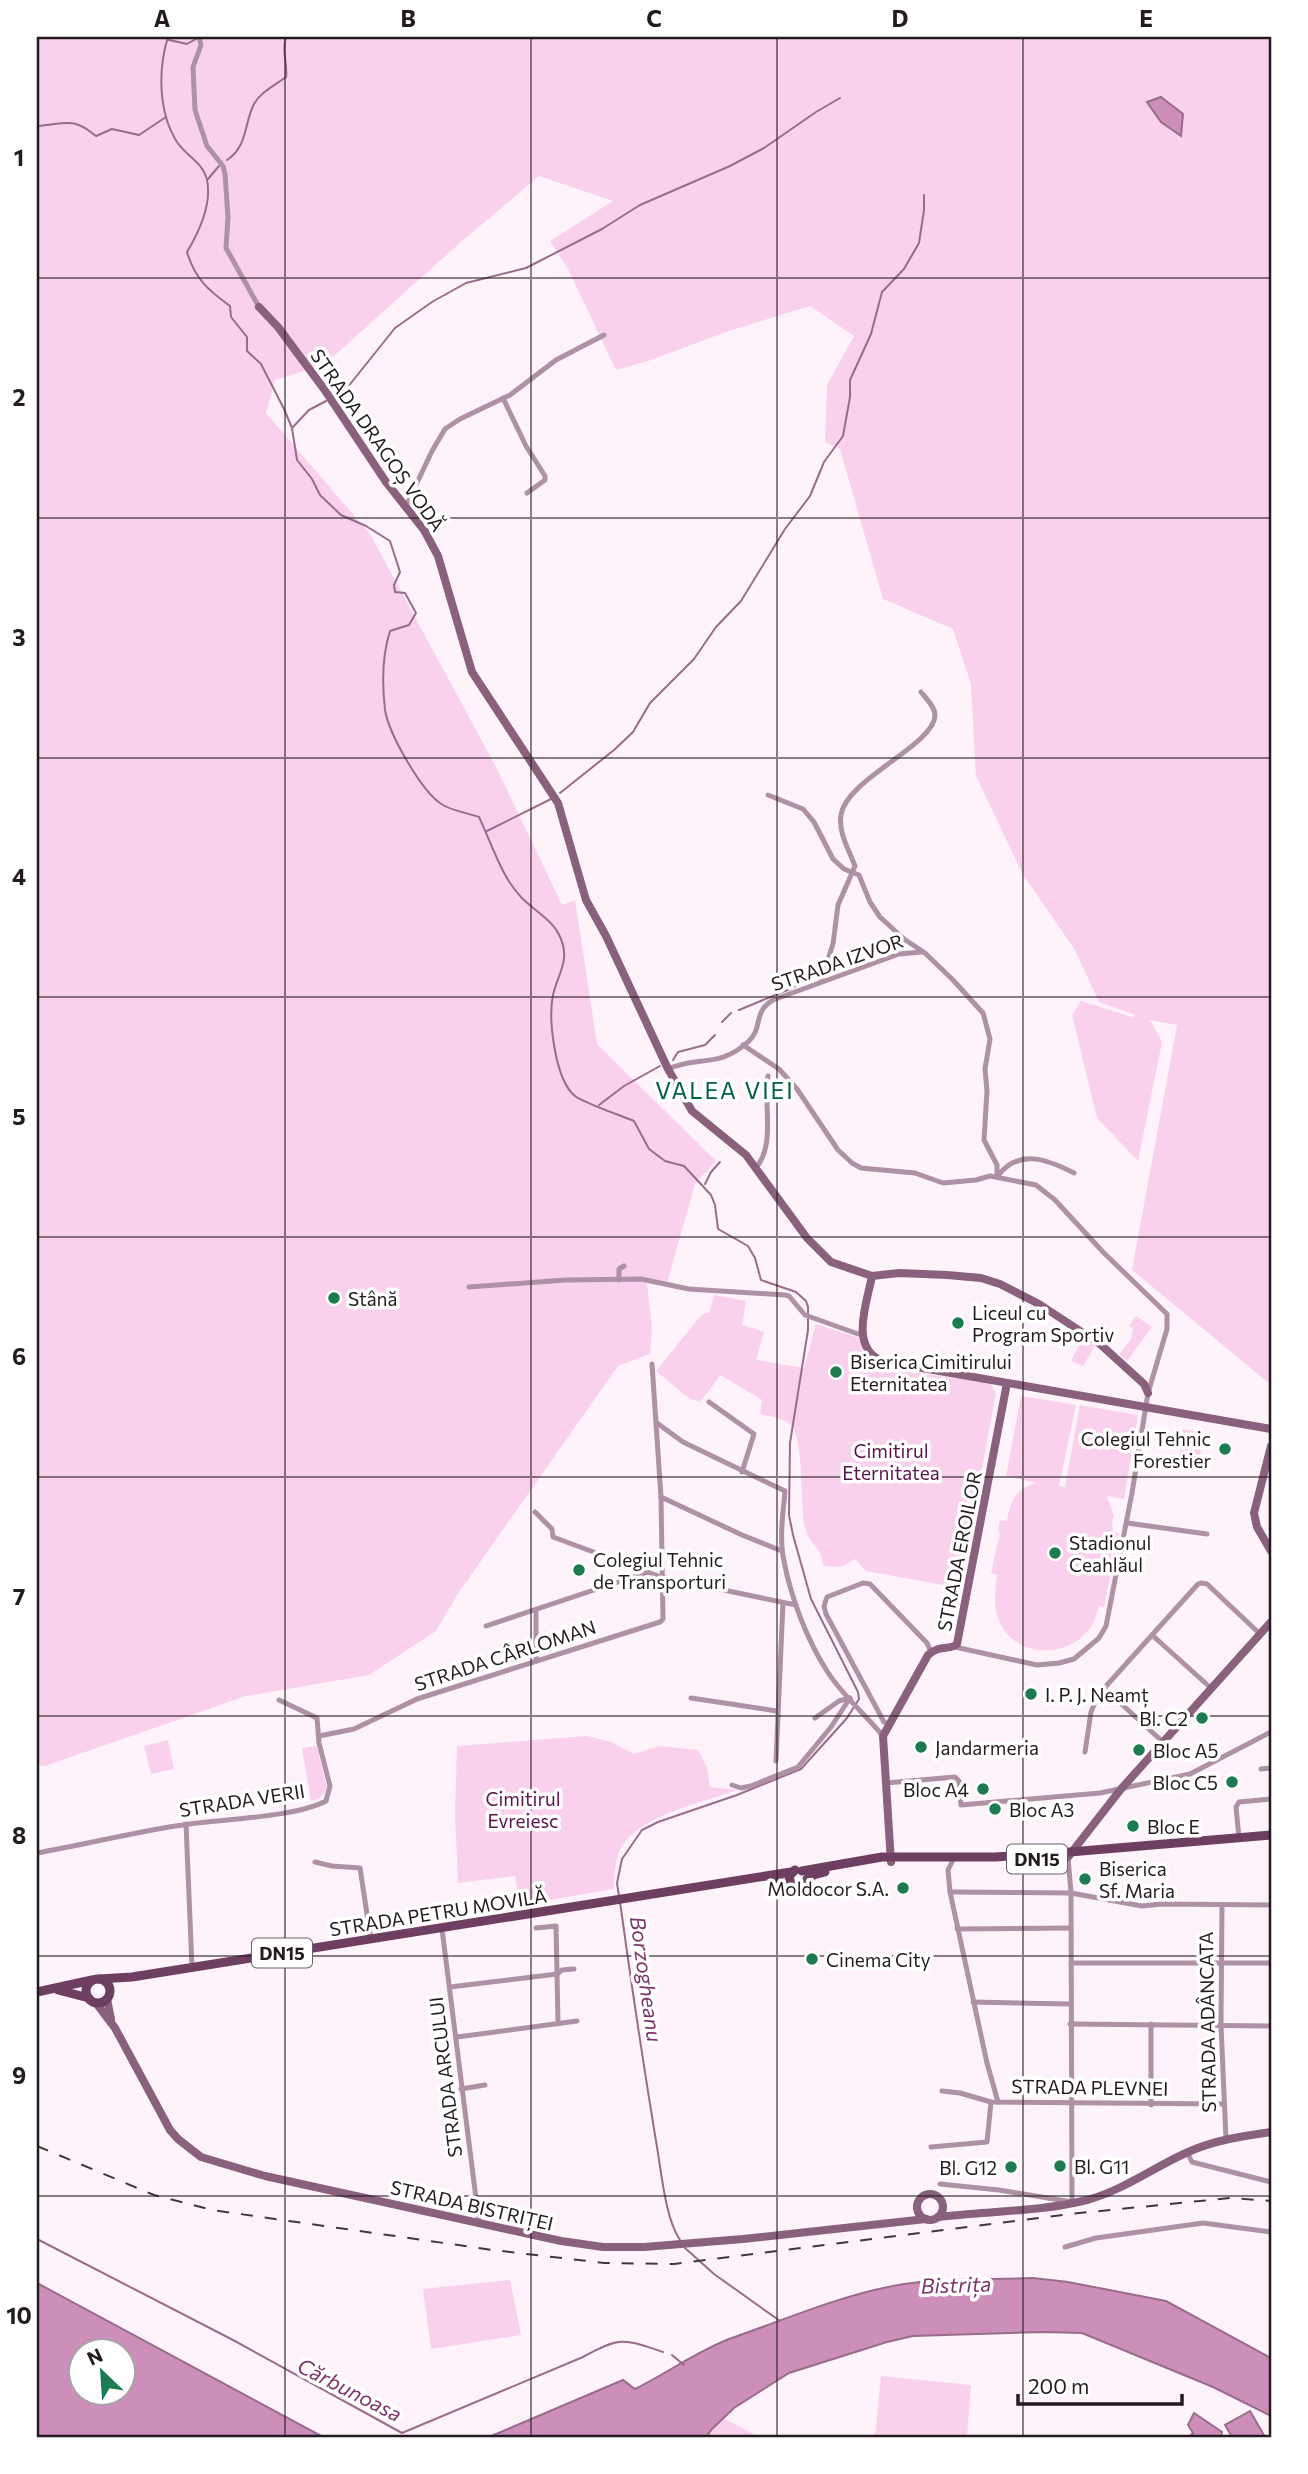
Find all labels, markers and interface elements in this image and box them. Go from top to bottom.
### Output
text: A [154,4,171,32]
text: B [400,4,416,32]
text: C [646,4,662,32]
text: D [892,4,909,32]
text: E [1139,4,1153,32]
text: 1 [14,143,24,171]
street label: STRADA DRAGOȘ VODĂ [305,344,450,537]
text: 2 [12,383,26,411]
text: 3 [12,623,26,651]
text: 4 [12,862,26,890]
street label: STRADA IZVOR [768,929,906,995]
district label: VALEA VIEI [655,1076,795,1104]
text: 5 [12,1102,26,1130]
place label: Stână [348,1287,397,1310]
marker: Stână [326,1290,342,1306]
place label: Liceul cu Program Sportiv [972,1301,1114,1346]
marker: Liceul cu Program Sportiv [950,1315,966,1331]
text: 6 [12,1342,26,1370]
place label: Biserica Cimitirului Eternitatea [850,1350,1012,1395]
marker: Biserica Cimitirului Eternitatea [828,1364,844,1380]
place label: Colegiul Tehnic Forestier [1081,1427,1211,1472]
park label: Cimitirul Eternitatea [842,1439,940,1484]
marker: Colegiul Tehnic Forestier [1217,1441,1233,1457]
street label: STRADA EROILOR [932,1469,986,1633]
place label: Stadionul Ceahlăul [1069,1531,1151,1576]
marker: Stadionul Ceahlăul [1047,1545,1063,1561]
place label: Colegiul Tehnic de Transporturi [593,1548,726,1593]
marker: Colegiul Tehnic de Transporturi [571,1562,587,1578]
text: 7 [13,1582,25,1610]
street label: STRADA CÂRLOMAN [411,1615,599,1695]
place label: I. P. J. Neamț [1045,1683,1149,1708]
marker: I. P. J. Neamț [1023,1686,1039,1702]
place label: Bl. C2 [1139,1707,1188,1730]
marker: Bl. C2 [1194,1710,1210,1726]
place label: Jandarmeria [935,1736,1039,1759]
marker: Jandarmeria [913,1739,929,1755]
place label: Bloc A5 [1153,1739,1219,1762]
marker: Bloc A5 [1131,1742,1147,1758]
place label: Bloc C5 [1153,1771,1218,1794]
marker: Bloc C5 [1224,1774,1240,1790]
place label: Bloc A4 [903,1778,969,1801]
street label: STRADA VERII [178,1779,306,1821]
marker: Bloc A4 [975,1781,991,1797]
park label: Cimitirul Evreiesc [485,1787,561,1832]
place label: Bloc A3 [1009,1798,1074,1821]
marker: Bloc A3 [987,1801,1003,1817]
place label: Bloc E [1147,1815,1200,1838]
marker: Bloc E [1125,1818,1141,1834]
text: 8 [12,1821,26,1849]
road number: DN15 [1007,1844,1067,1873]
place label: Biserica Sf. Maria [1099,1857,1175,1902]
marker: Biserica Sf. Maria [1077,1871,1093,1887]
place label: Moldocor S.A. [767,1877,889,1900]
marker: Moldocor S.A. [895,1880,911,1896]
street label: STRADA PETRU MOVILĂ [328,1883,548,1941]
water label: Borzogheanu [626,1915,668,2044]
street label: STRADA ADÂNCATA [1194,1931,1220,2113]
road number: DN15 [252,1938,312,1968]
place label: Cinema City [826,1948,931,1971]
marker: Cinema City [804,1951,820,1967]
street label: STRADA ARCULUI [424,1995,466,2159]
text: 9 [12,2061,26,2089]
street label: STRADA PLEVNEI [1011,2074,1169,2100]
place label: Bl. G11 [1074,2155,1129,2178]
place label: Bl. G12 [939,2156,997,2179]
marker: Bl. G11 [1052,2158,1068,2174]
marker: Bl. G12 [1003,2159,1019,2175]
street label: STRADA BISTRIȚEI [388,2175,556,2237]
water label: Bistrița [920,2270,992,2300]
text: 10 [6,2301,32,2329]
north arrow [66,2338,136,2408]
text: N [83,2343,106,2370]
water label: Cărbunoasa [294,2352,406,2426]
scale bar [1018,2362,1182,2406]
text: 200 m [1028,2373,1089,2398]

